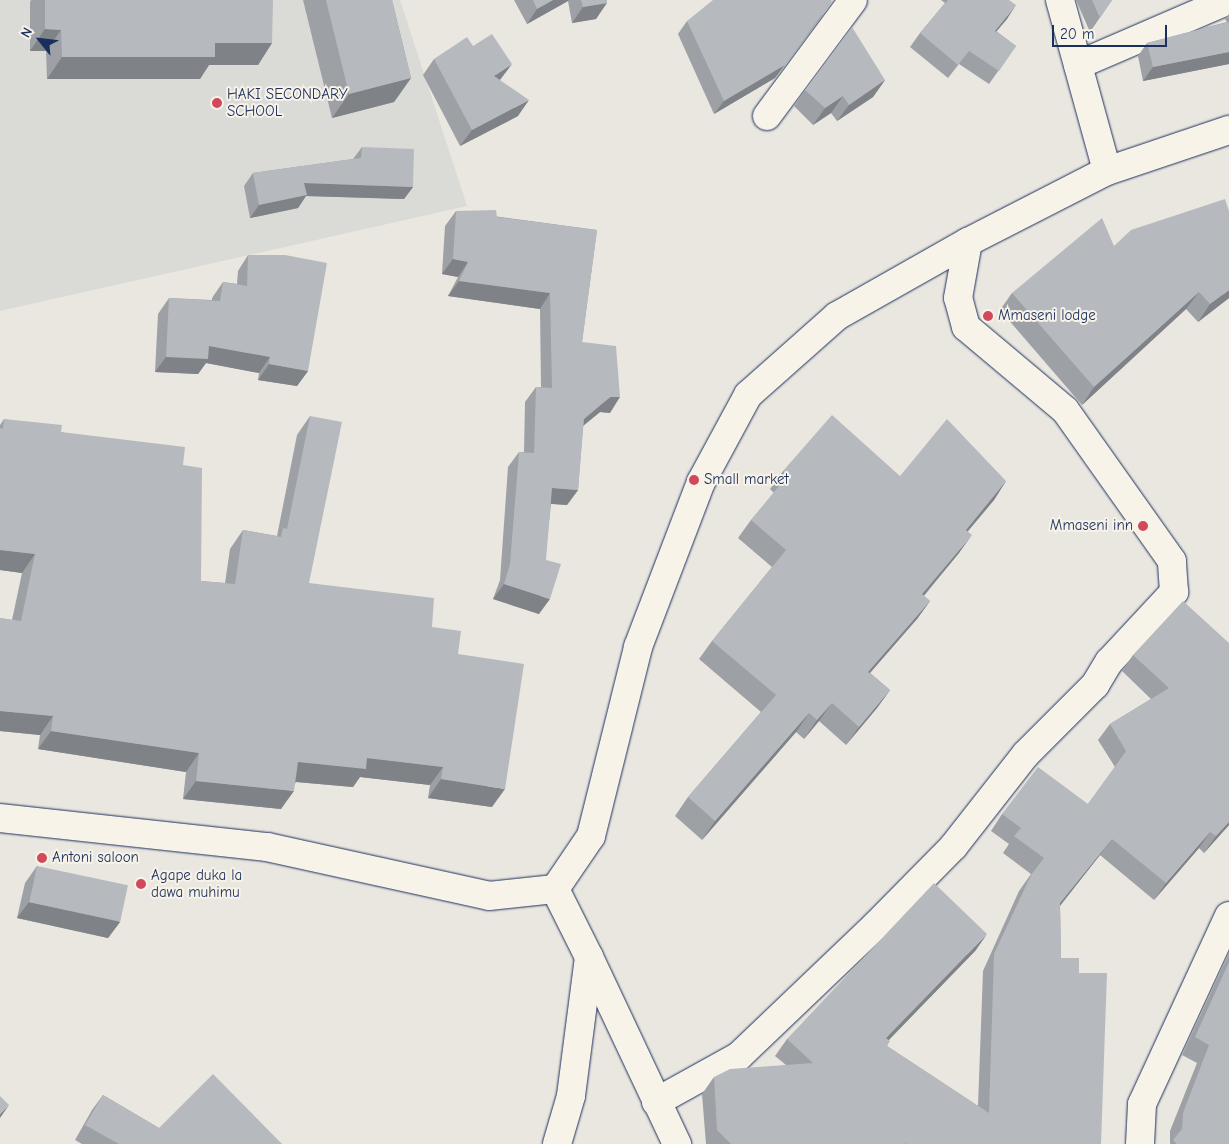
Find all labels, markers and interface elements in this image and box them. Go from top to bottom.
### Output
north arrow [15,15,65,65]
scale bar [1054,15,1169,47]
text: N [17,24,36,41]
text: 20 m [1060,25,1094,43]
place label: HAKI SECONDARY SCHOOL [227,85,348,120]
marker: HAKI SECONDARY SCHOOL [211,97,223,109]
place label: Mmaseni lodge [998,307,1096,325]
marker: Mmaseni lodge [982,310,994,322]
place label: Small market [704,471,789,489]
marker: Small market [688,474,700,486]
place label: Mmaseni inn [1050,517,1133,535]
marker: Mmaseni inn [1137,520,1149,532]
place label: Antoni saloon [52,849,139,867]
marker: Antoni saloon [36,852,48,864]
place label: Agape duka la dawa muhimu [151,866,242,901]
marker: Agape duka la dawa muhimu [135,878,147,890]

